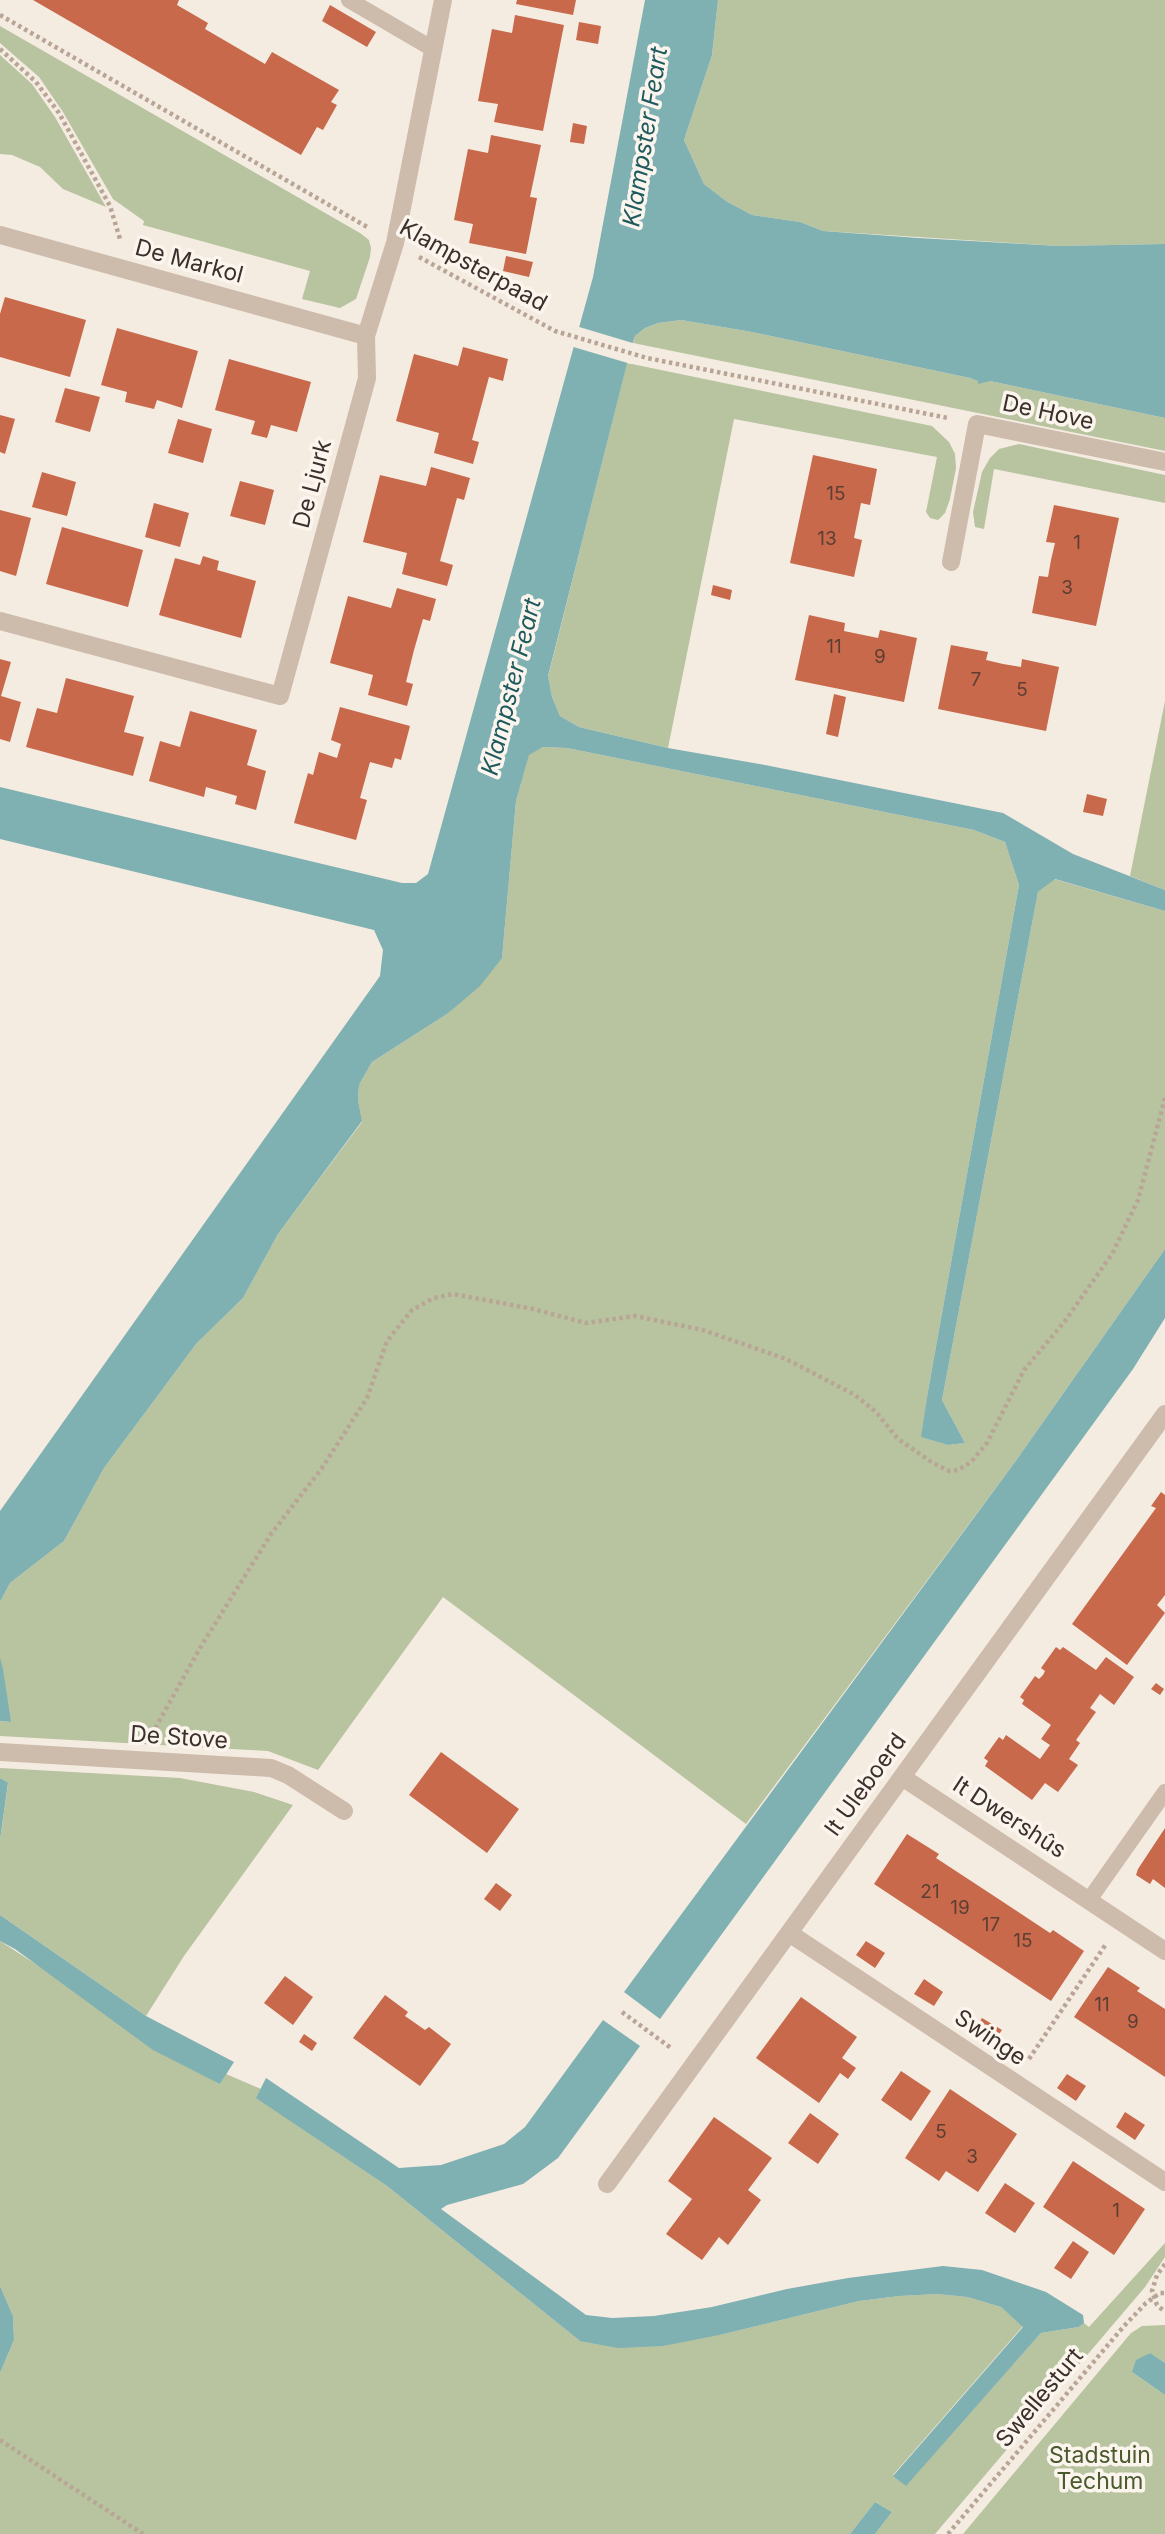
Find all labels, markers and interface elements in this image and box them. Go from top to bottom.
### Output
water label: Klampster Feart [618,45,674,229]
street label: Klampsterpaad [394,214,552,318]
street label: De Markol [132,234,246,290]
street label: De Hove [1000,390,1096,436]
street label: De Ljurk [288,437,338,531]
house number: 15 [826,483,846,505]
house number: 13 [817,528,837,550]
house number: 1 [1073,532,1081,554]
house number: 3 [1061,577,1073,599]
water label: Klampster Feart [476,596,548,778]
house number: 11 [826,636,842,658]
house number: 9 [874,646,886,668]
house number: 7 [971,669,981,691]
house number: 5 [1016,679,1028,701]
street label: De Stove [129,1721,229,1755]
street label: It Uleboerd [819,1728,913,1842]
street label: It Dwershûs [947,1771,1071,1865]
house number: 21 [920,1881,940,1903]
house number: 19 [950,1897,970,1919]
house number: 17 [982,1914,1000,1936]
house number: 15 [1013,1930,1033,1952]
house number: 11 [1094,1994,1110,2016]
street label: Swinge [949,2004,1031,2072]
house number: 9 [1127,2011,1139,2033]
house number: 5 [935,2121,947,2143]
house number: 3 [966,2146,978,2168]
house number: 1 [1112,2200,1120,2222]
street label: Swellesturt [991,2343,1089,2453]
park label: Stadstuin Techum [1049,2442,1151,2496]

